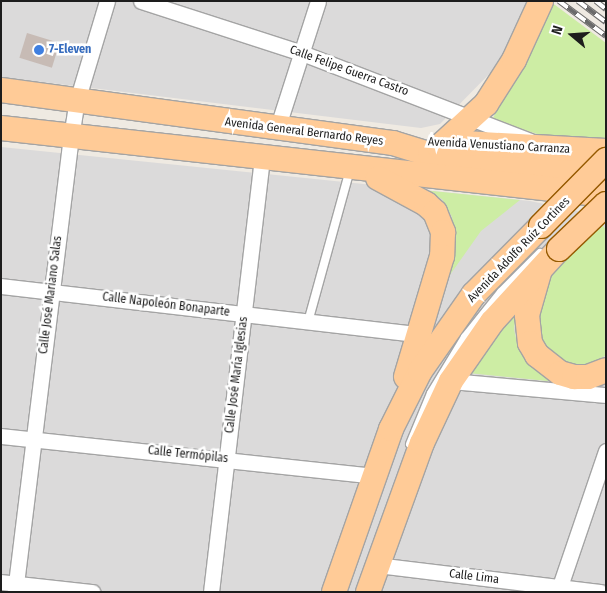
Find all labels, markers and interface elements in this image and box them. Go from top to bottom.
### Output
north arrow [547,10,597,60]
text: N [548,24,567,37]
place label: 7-Eleven [49,43,91,57]
street label: Calle Felipe Guerra Castro [288,43,410,99]
marker: 7-Eleven [33,44,45,56]
street label: Avenida General Bernardo Reyes [224,115,384,149]
street label: Avenida Venustiano Carranza [428,135,570,157]
street label: Avenida Adolfo Ruíz Cortines [465,194,573,306]
street label: Calle José Mariano Salas [37,235,65,355]
street label: Calle Napoleón Bonaparte [101,290,231,320]
street label: Calle José María Iglesias [223,316,251,434]
street label: Calle Termópilas [147,444,229,466]
street label: Calle Lima [448,567,500,587]

